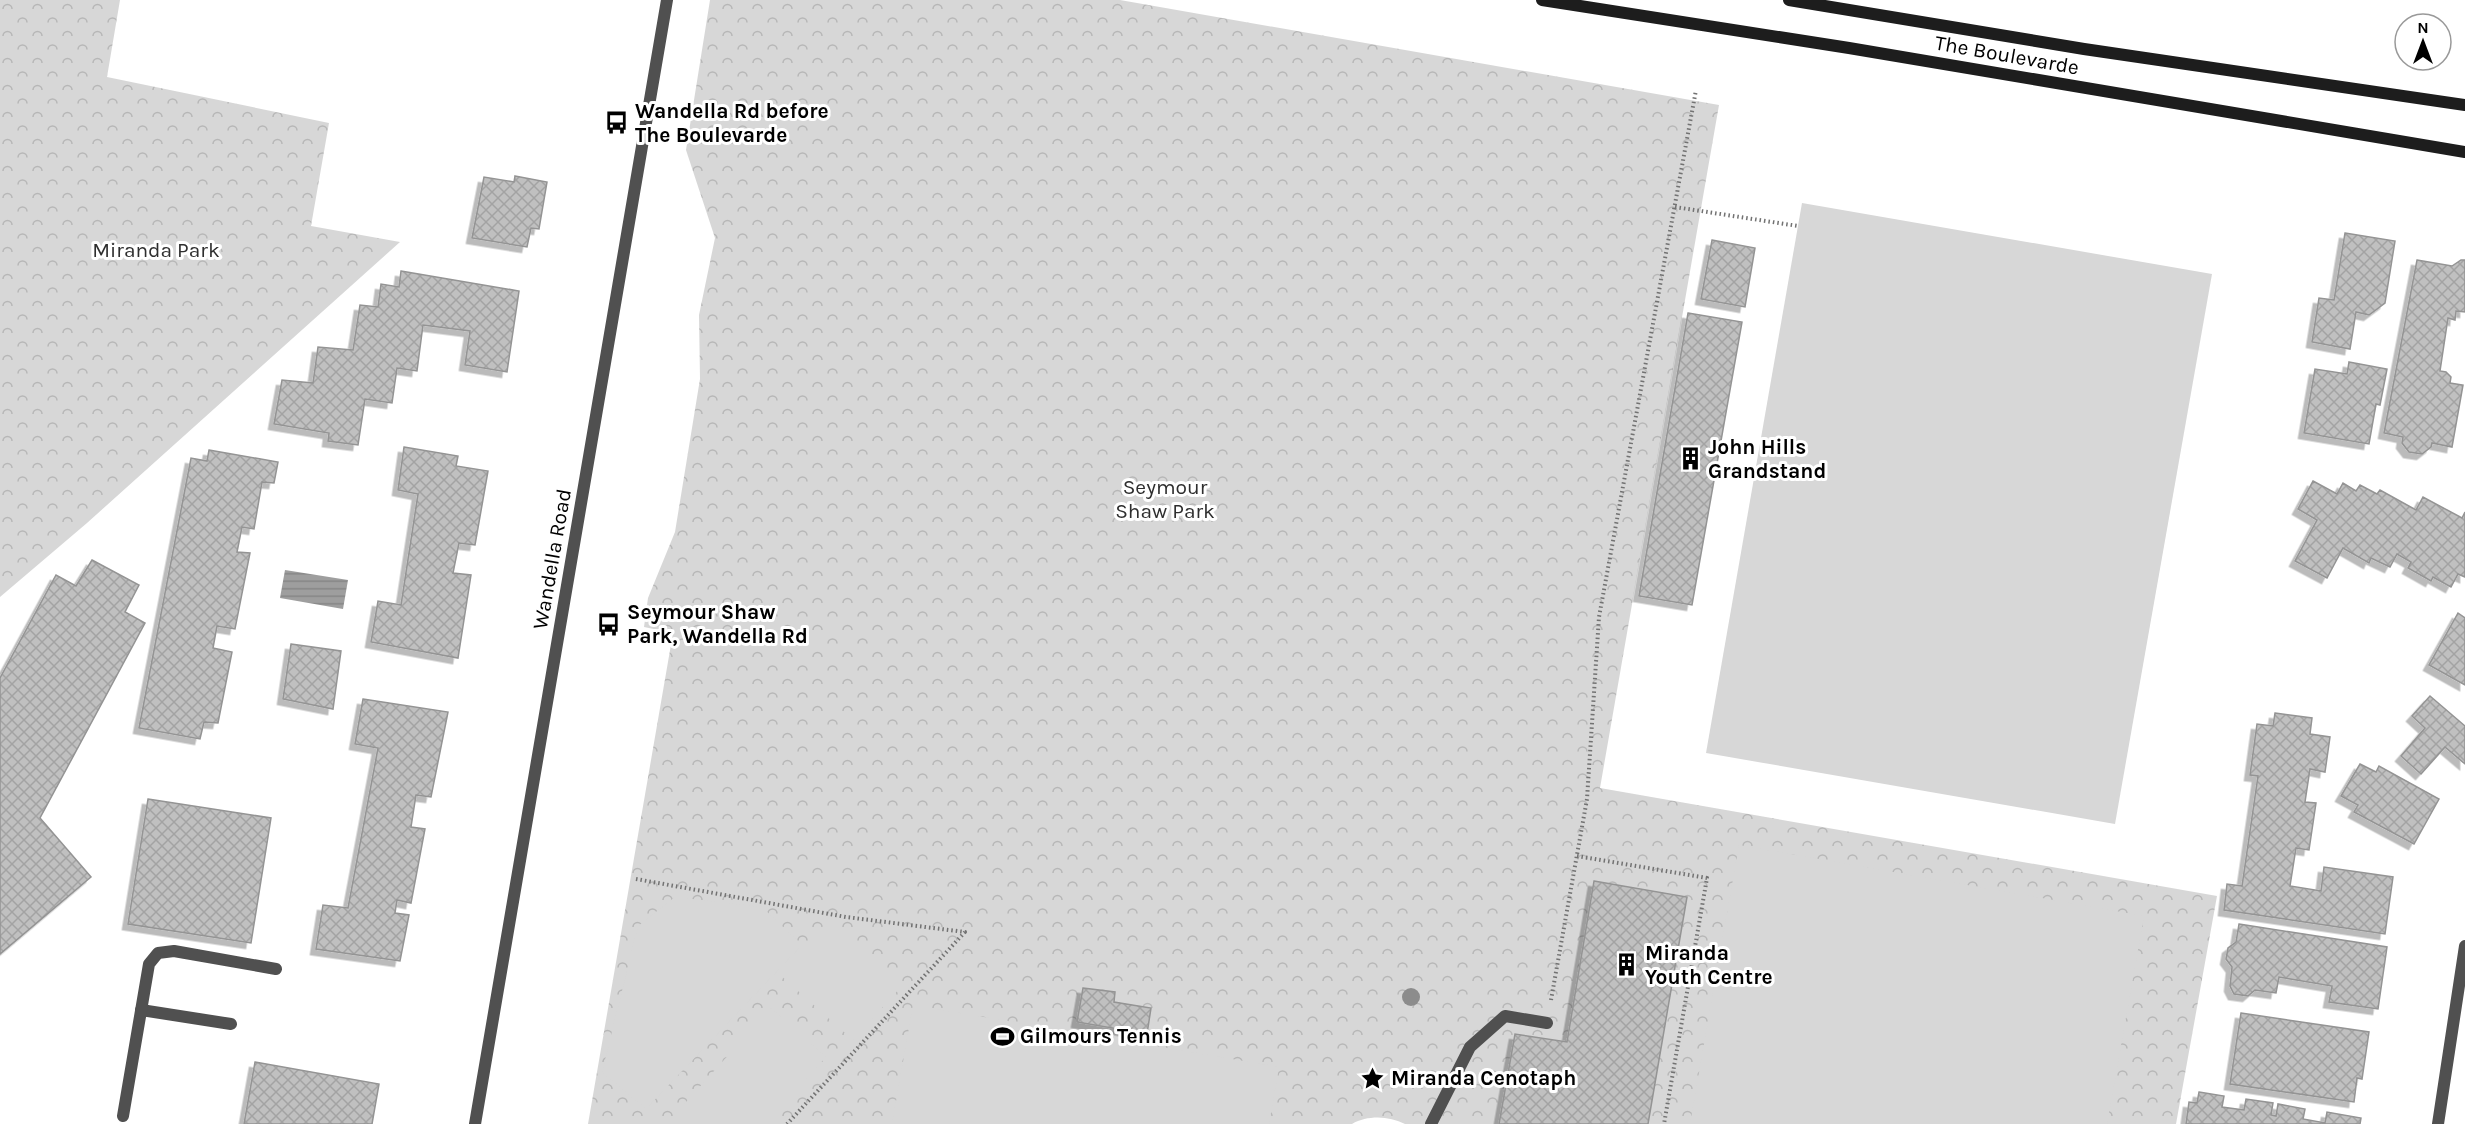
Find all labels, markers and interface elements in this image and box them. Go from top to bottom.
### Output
north arrow [2393,12,2453,72]
text: N [2417,18,2429,37]
street label: The Boulevarde [1933,31,2081,79]
place label: Wandella Rd before The Boulevarde [635,99,829,147]
bus stop icon: Wandella Rd before The Boulevarde [604,110,630,136]
park label: Miranda Park [92,238,220,262]
place label: John Hills Grandstand [1708,435,1826,483]
building icon: John Hills Grandstand [1677,446,1703,472]
park label: Seymour Shaw Park [1115,475,1215,523]
street label: Wandella Road [528,487,576,631]
place label: Seymour Shaw Park, Wandella Rd [627,600,808,648]
bus stop icon: Seymour Shaw Park, Wandella Rd [596,611,622,637]
place label: Miranda Youth Centre [1645,941,1773,989]
building icon: Miranda Youth Centre [1614,952,1640,978]
sports icon: Gilmours Tennis [989,1023,1015,1049]
place label: Gilmours Tennis [1020,1024,1182,1048]
place icon: Miranda Cenotaph [1360,1065,1386,1091]
place label: Miranda Cenotaph [1391,1066,1576,1090]

